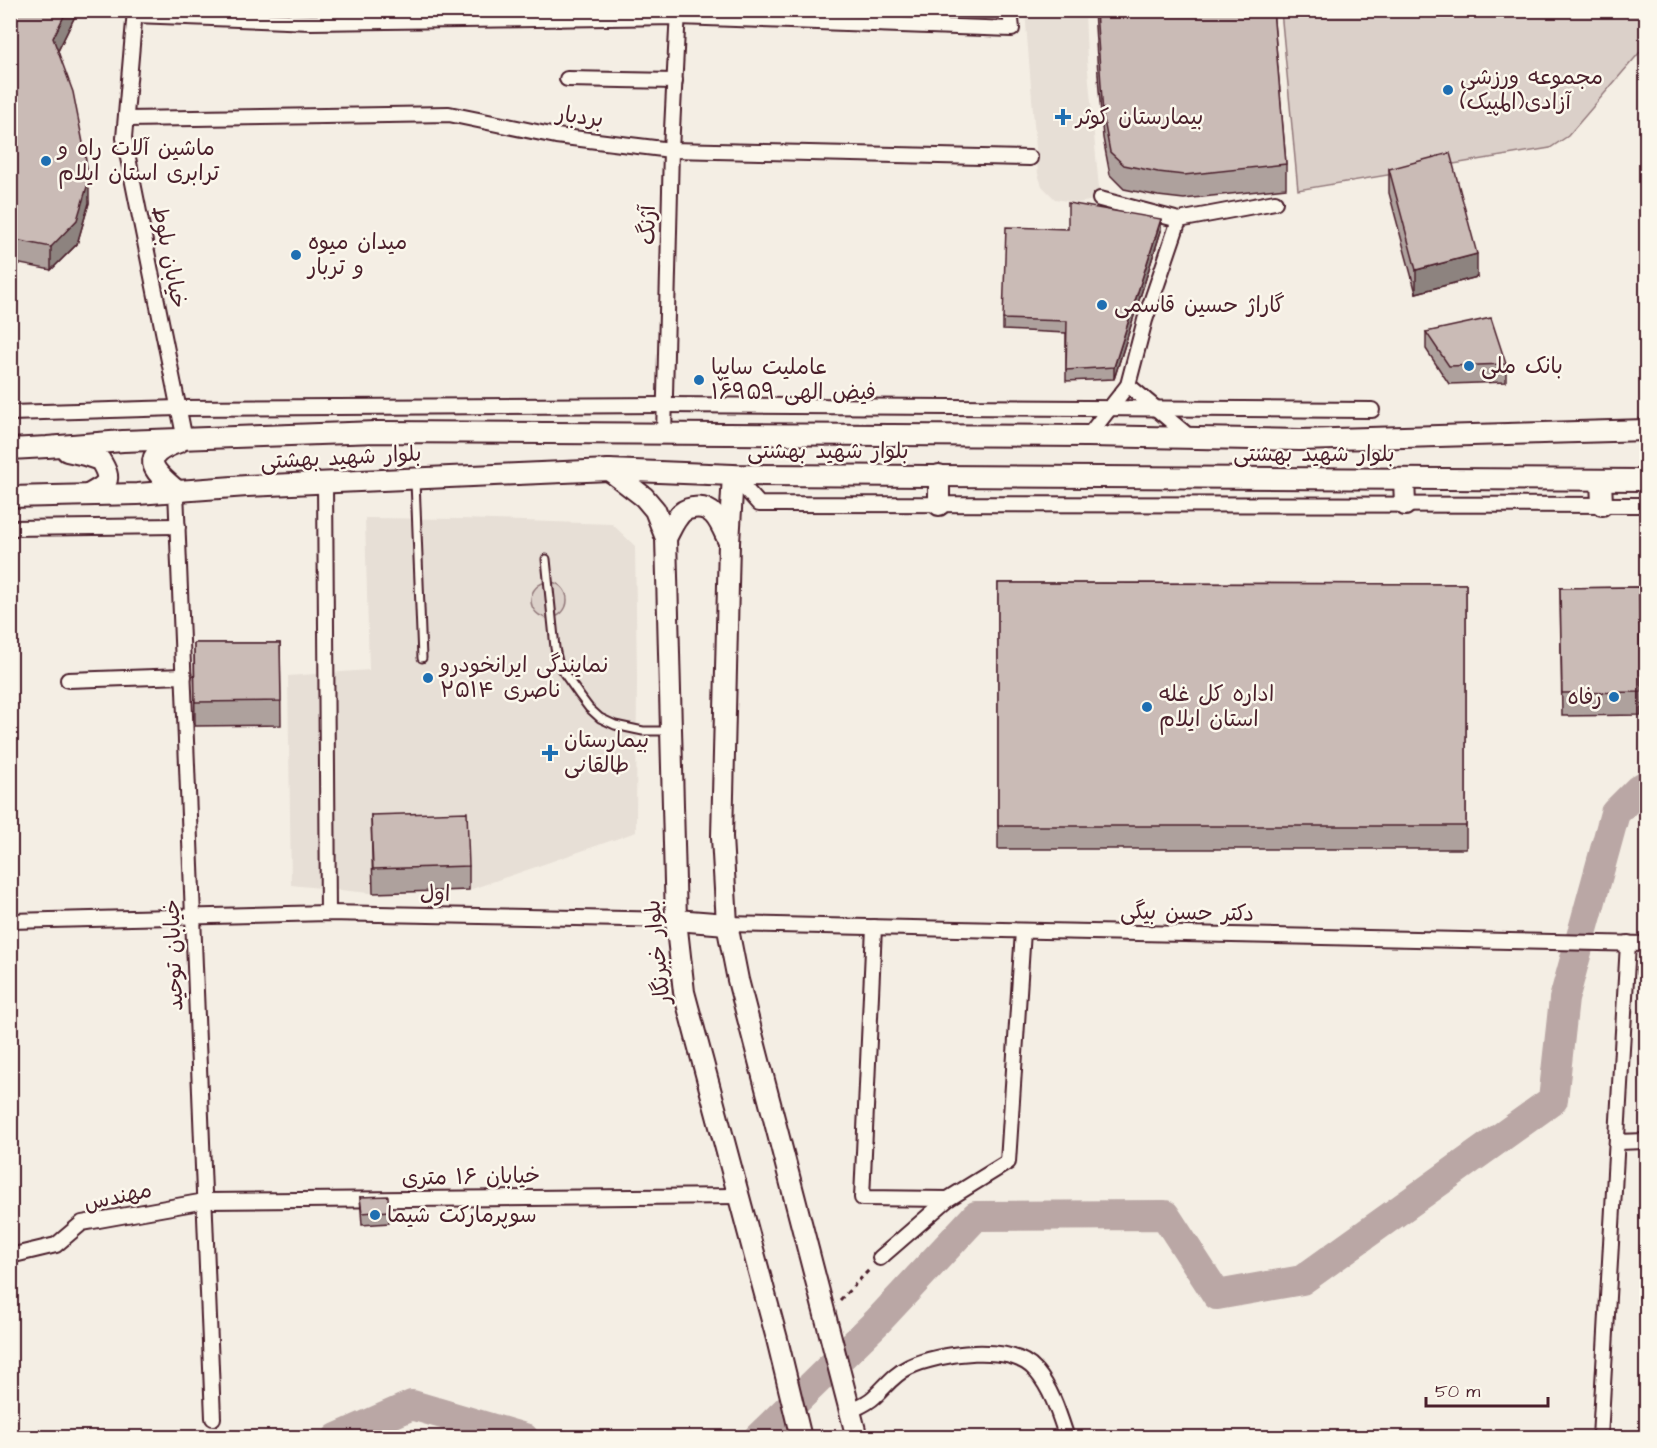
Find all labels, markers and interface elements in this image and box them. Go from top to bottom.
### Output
place label: مجموعه ورزشی آزادی(المپیک) [1460,62,1603,118]
marker: مجموعه ورزشی آزادی(المپیک) [1441,83,1455,97]
street label: بردبار [553,98,605,136]
place label: بیمارستان کوثر [1074,102,1204,133]
marker: بیمارستان کوثر [1054,108,1072,126]
place label: ماشین آلات راه و ترابری استان ایلام [56,133,220,189]
marker: ماشین آلات راه و ترابری استان ایلام [39,154,53,168]
street label: خیابان بلوط [144,203,194,311]
street label: آژنگ [632,203,664,245]
place label: میدان میوه و تربار [306,227,407,283]
marker: میدان میوه و تربار [289,248,303,262]
place label: گاراژ حسین قاسمی [1114,290,1285,321]
marker: گاراژ حسین قاسمی [1095,298,1109,312]
place label: بانک ملی [1481,351,1563,382]
place label: عاملیت سایپا ۱۶۹۵۹ فیض الهی [711,352,876,408]
marker: بانک ملی [1462,359,1476,373]
marker: عاملیت سایپا ۱۶۹۵۹ فیض الهی [692,373,706,387]
street label: بلوار شهید بهشتی [747,436,909,467]
street label: بلوار شهید بهشتی [260,438,422,478]
street label: بلوار شهید بهشتی [1233,439,1395,470]
place label: نمایندگی ایرانخودرو ناصری ۲۵۱۴ [438,650,608,706]
marker: نمایندگی ایرانخودرو ناصری ۲۵۱۴ [421,671,435,685]
place label: اداره کل غله استان ایلام [1159,679,1274,735]
place label: رفاه [1567,682,1602,713]
marker: رفاه [1607,690,1621,704]
marker: اداره کل غله استان ایلام [1140,700,1154,714]
place label: بیمارستان طالقانی [564,725,649,781]
marker: بیمارستان طالقانی [541,744,559,762]
street label: اول [420,878,450,910]
street label: دکتر حسن بیگی [1120,896,1254,930]
street label: بلوار خبرنگار [637,898,679,1008]
street label: خیابان توحید [157,899,191,1011]
street label: خیابان ۱۶ متری [401,1160,541,1194]
street label: مهندس [81,1175,155,1219]
place label: سوپرمارکت شیما [387,1200,537,1231]
marker: سوپرمارکت شیما [368,1208,382,1222]
scale bar [1426,1370,1548,1408]
text: 50 m [1435,1379,1480,1404]

